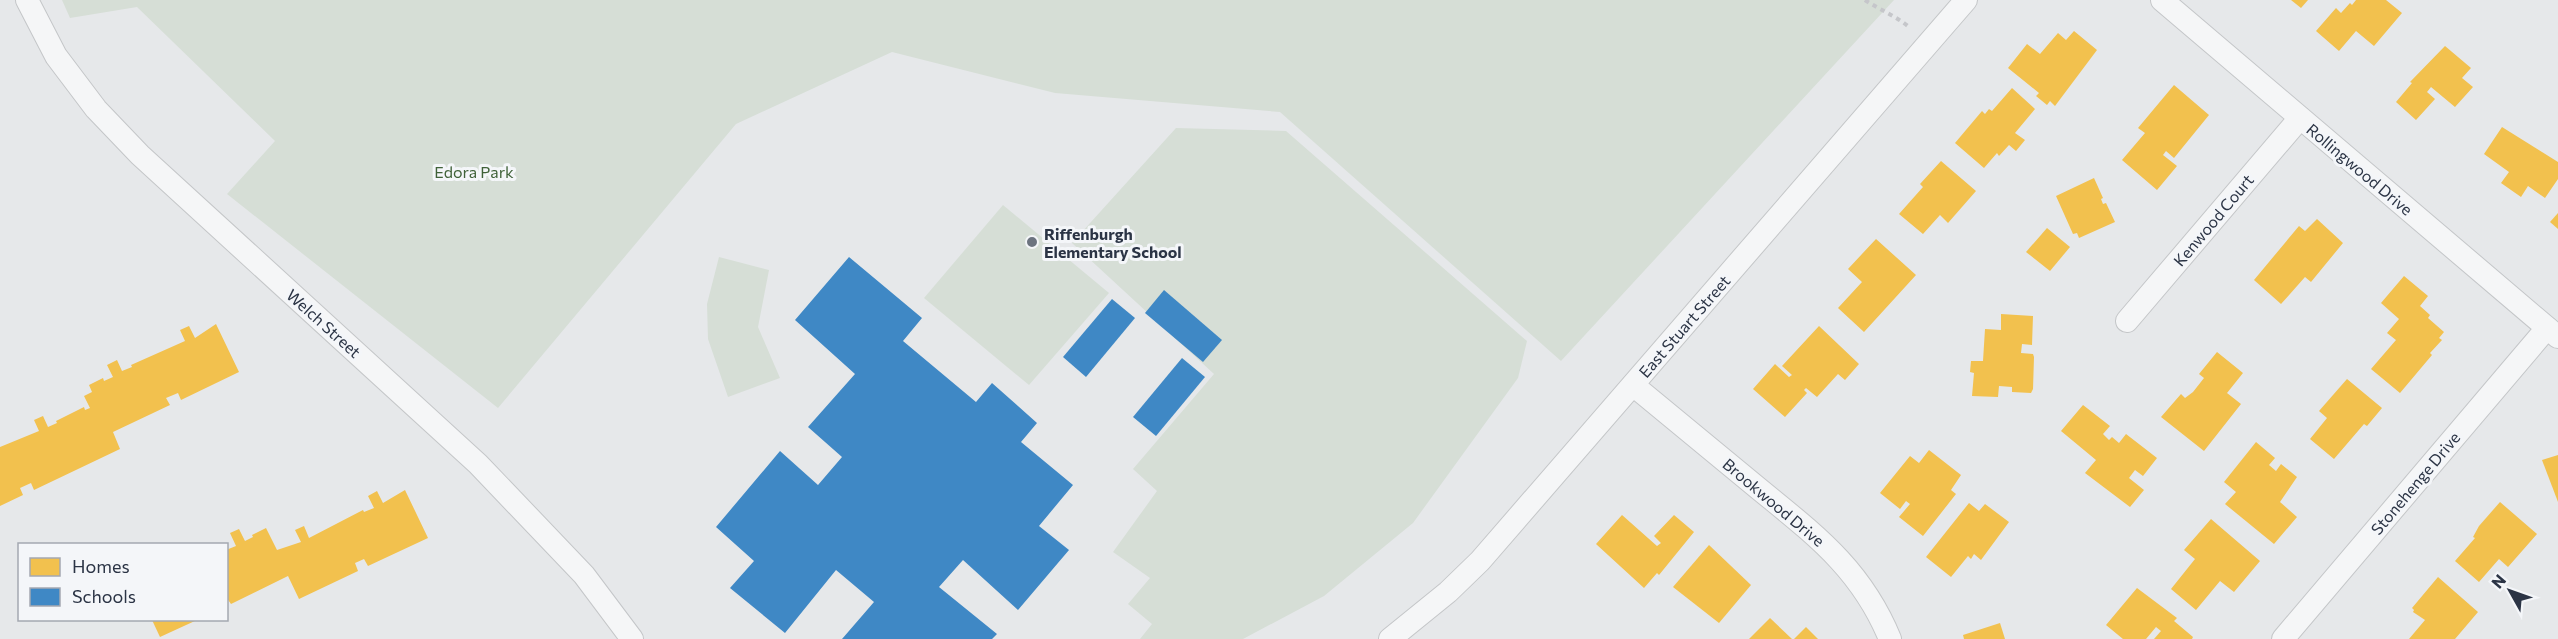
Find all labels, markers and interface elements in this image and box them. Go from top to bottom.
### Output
street label: Rollingwood Drive [2303,119,2417,219]
park label: Edora Park [434,162,514,181]
street label: Kenwood Court [2169,170,2257,270]
place label: Riffenburgh Elementary School [1044,224,1182,261]
marker: Riffenburgh Elementary School [1025,235,1039,249]
street label: East Stuart Street [1634,271,1734,381]
street label: Welch Street [283,285,365,361]
street label: Stonehenge Drive [2366,428,2464,538]
street label: Brookwood Drive [1719,454,1829,550]
legend [18,543,228,621]
text: Homes [72,555,130,577]
north arrow [2480,561,2540,621]
text: N [2487,570,2509,592]
text: Schools [72,585,136,607]

